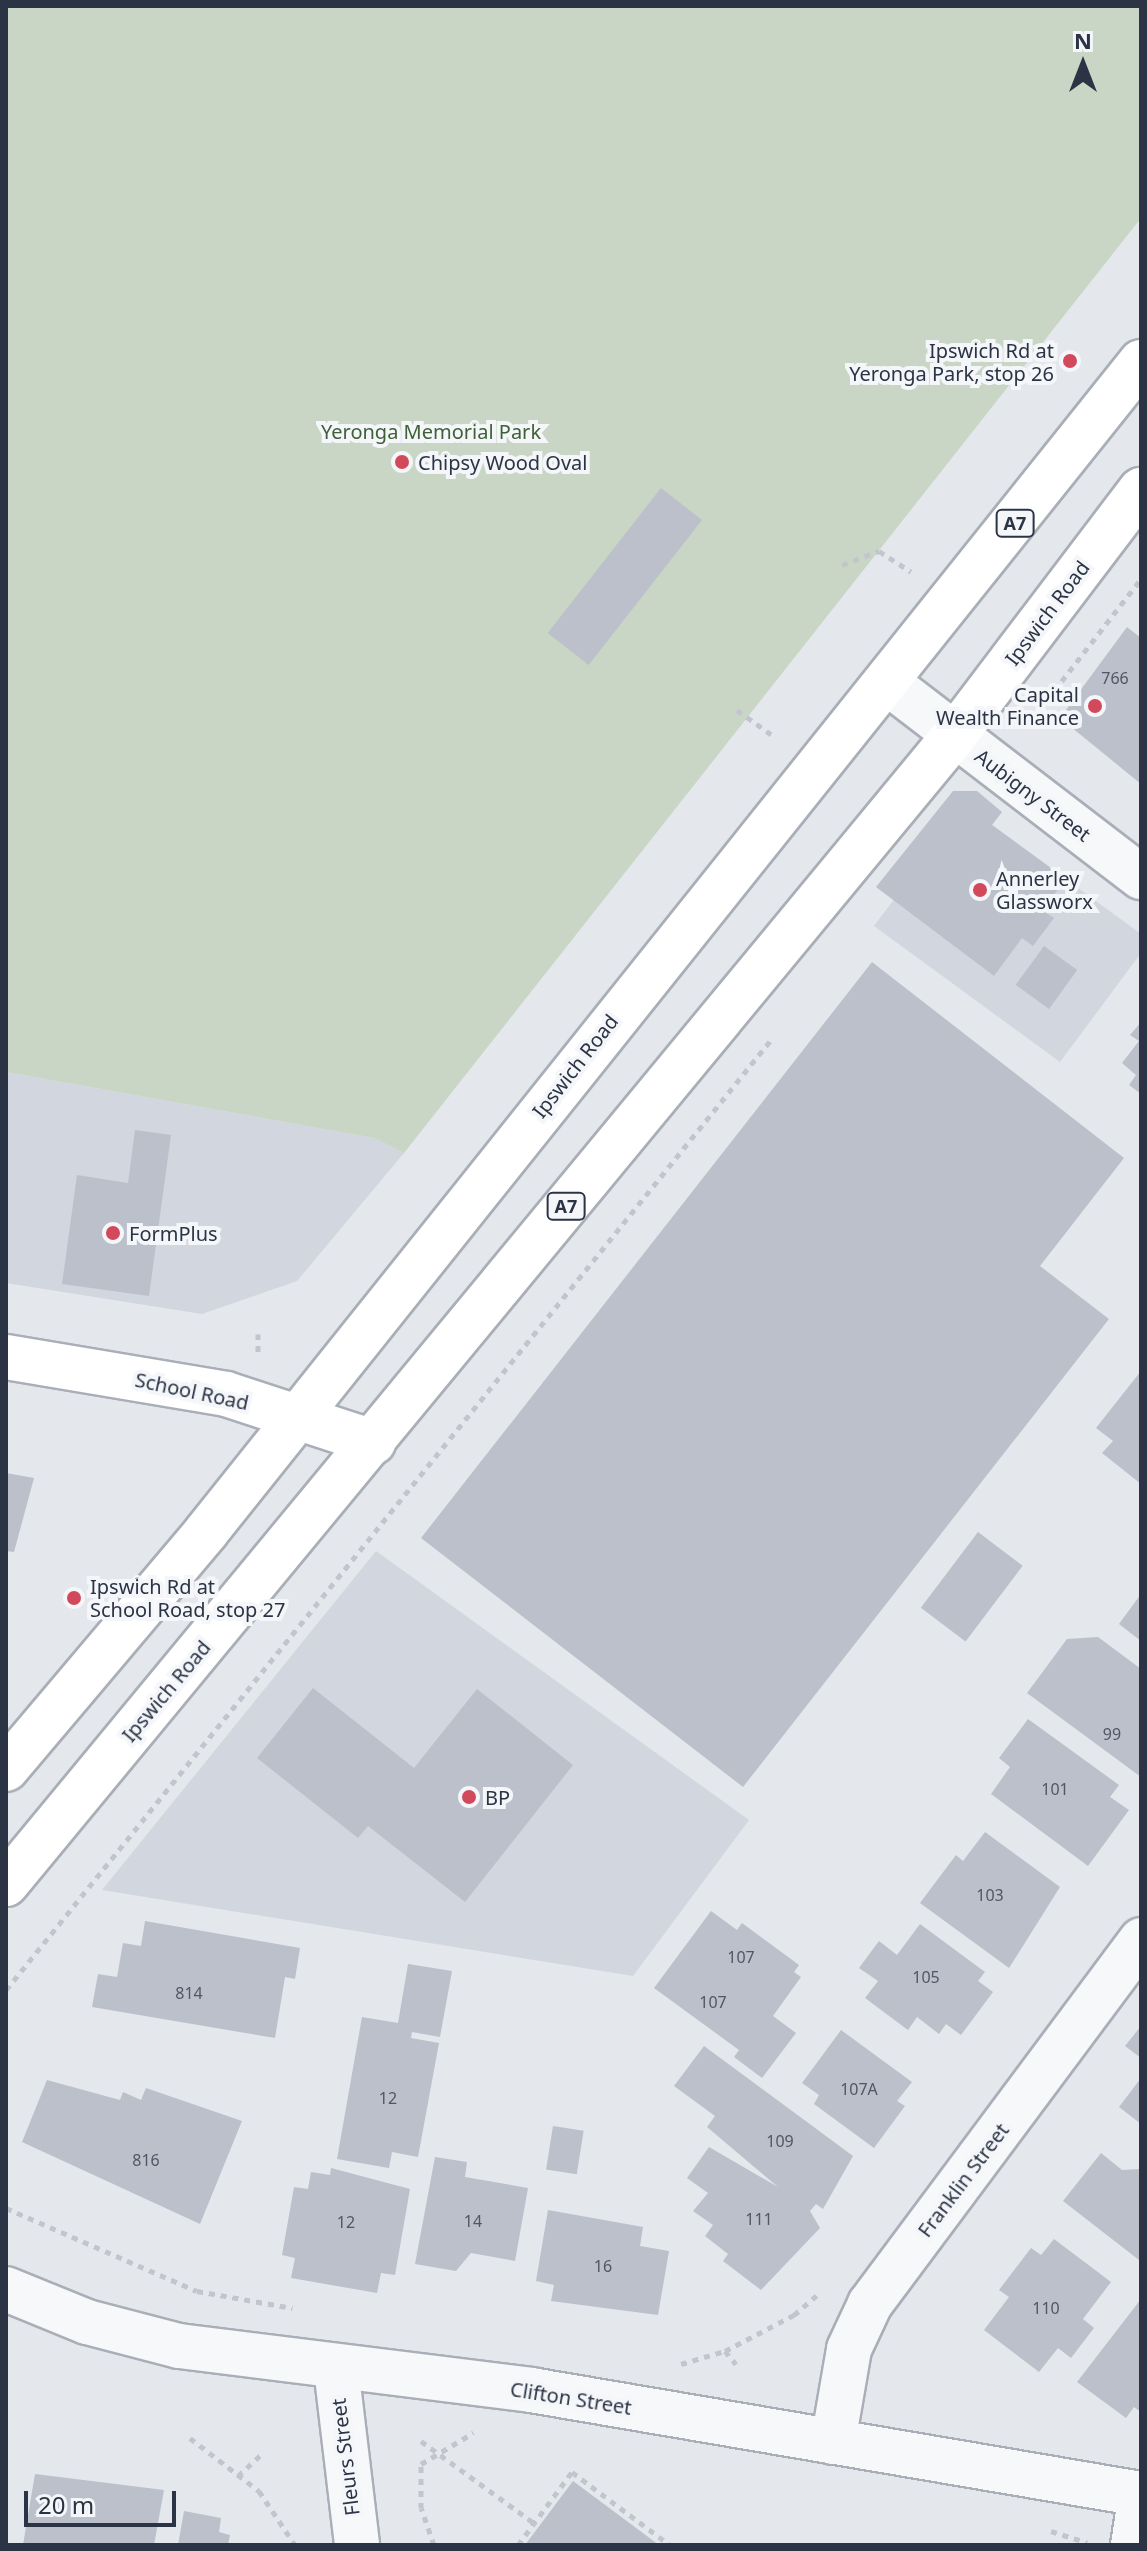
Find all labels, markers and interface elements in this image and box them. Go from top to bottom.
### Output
north arrow [1043,24,1123,104]
text: N [1074,25,1092,55]
place label: Ipswich Rd at Yeronga Park, stop 26 [849,338,1054,385]
marker: Ipswich Rd at Yeronga Park, stop 26 [1061,352,1079,370]
park label: Yeronga Memorial Park [321,419,541,443]
place label: Chipsy Wood Oval [418,450,587,474]
marker: Chipsy Wood Oval [393,453,411,471]
road number: A7 [995,509,1035,537]
street label: Ipswich Road [1000,556,1094,670]
house number: 766 [1101,668,1129,688]
place label: Capital Wealth Finance [936,682,1079,729]
marker: Capital Wealth Finance [1086,697,1104,715]
street label: Aubigny Street [970,744,1096,846]
place label: Annerley Glassworx [996,866,1093,913]
marker: Annerley Glassworx [971,881,989,899]
street label: Ipswich Road [527,1009,623,1123]
road number: A7 [546,1192,586,1220]
place label: FormPlus [129,1221,218,1245]
marker: FormPlus [104,1224,122,1242]
street label: School Road [133,1367,251,1415]
place label: Ipswich Rd at School Road, stop 27 [90,1574,285,1621]
marker: Ipswich Rd at School Road, stop 27 [65,1589,83,1607]
street label: Ipswich Road [117,1636,215,1746]
house number: 99 [1103,1724,1121,1744]
house number: 101 [1041,1779,1069,1799]
place label: BP [485,1785,510,1809]
marker: BP [460,1788,478,1806]
house number: 103 [976,1885,1004,1905]
house number: 107 [727,1947,755,1967]
house number: 105 [912,1967,940,1987]
house number: 814 [175,1983,203,2003]
house number: 107 [699,1992,727,2012]
house number: 107A [840,2079,878,2099]
house number: 12 [379,2088,397,2108]
street label: Franklin Street [912,2118,1014,2242]
house number: 109 [766,2131,794,2151]
house number: 816 [132,2150,160,2170]
house number: 111 [745,2209,773,2229]
house number: 14 [464,2211,482,2231]
house number: 12 [337,2212,355,2232]
house number: 16 [594,2256,612,2276]
house number: 110 [1032,2298,1060,2318]
street label: Clifton Street [509,2377,633,2419]
street label: Fleurs Street [326,2397,364,2517]
scale bar [28,2475,180,2525]
text: 20 m [38,2488,94,2521]

